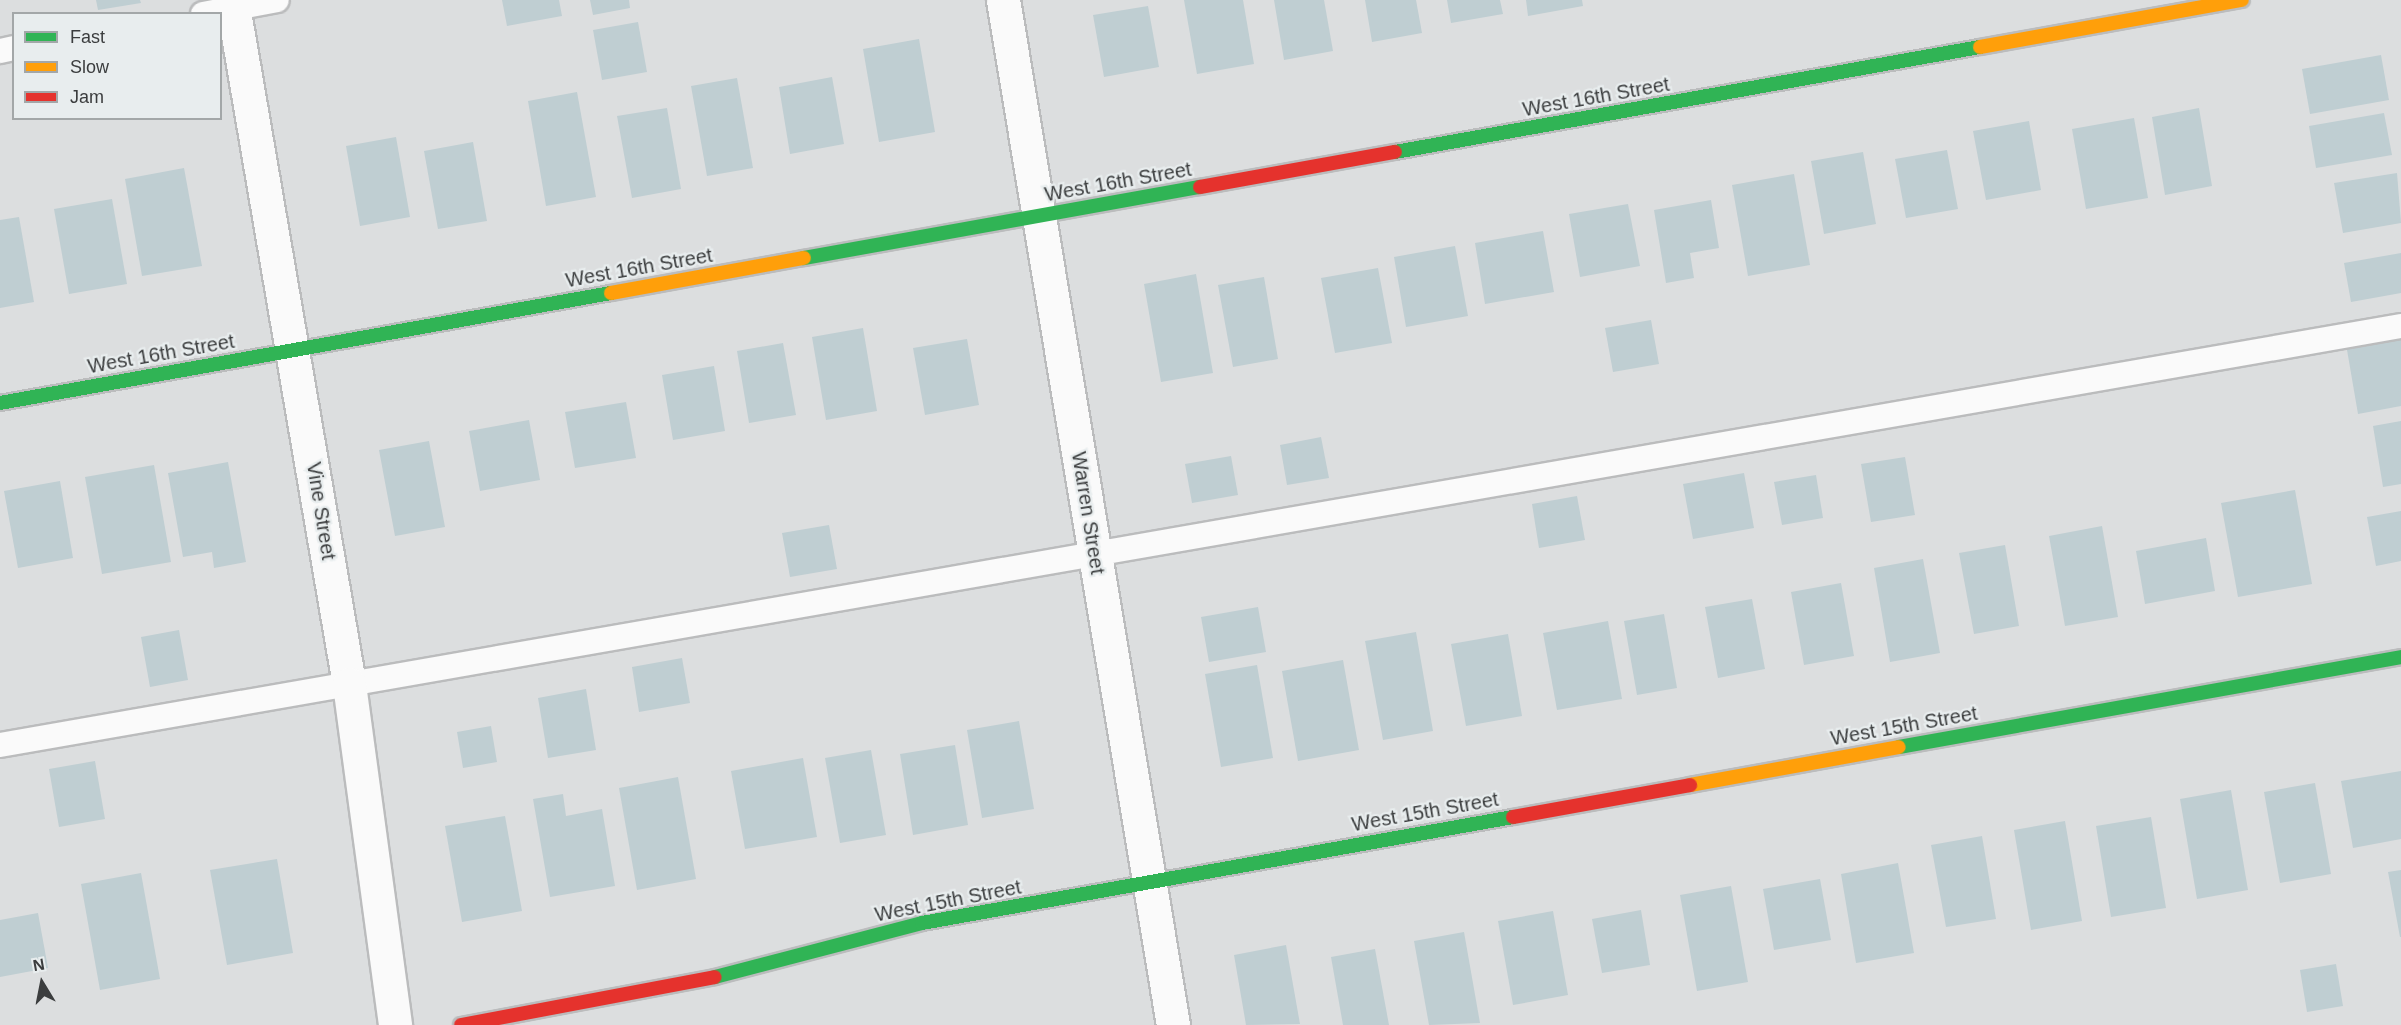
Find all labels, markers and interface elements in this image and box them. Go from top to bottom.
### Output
legend [12,12,222,120]
text: Fast [70,27,105,47]
text: Slow [70,57,109,77]
street label: West 16th Street [1521,72,1671,122]
text: Jam [70,87,104,107]
street label: West 16th Street [1043,157,1193,207]
street label: West 16th Street [564,243,714,293]
street label: West 16th Street [86,329,236,379]
street label: Warren Street [1066,450,1110,576]
street label: Vine Street [301,460,341,562]
street label: West 15th Street [1829,701,1979,751]
street label: West 15th Street [1350,787,1500,837]
street label: West 15th Street [873,875,1023,927]
north arrow [12,953,72,1013]
text: N [32,955,46,974]

